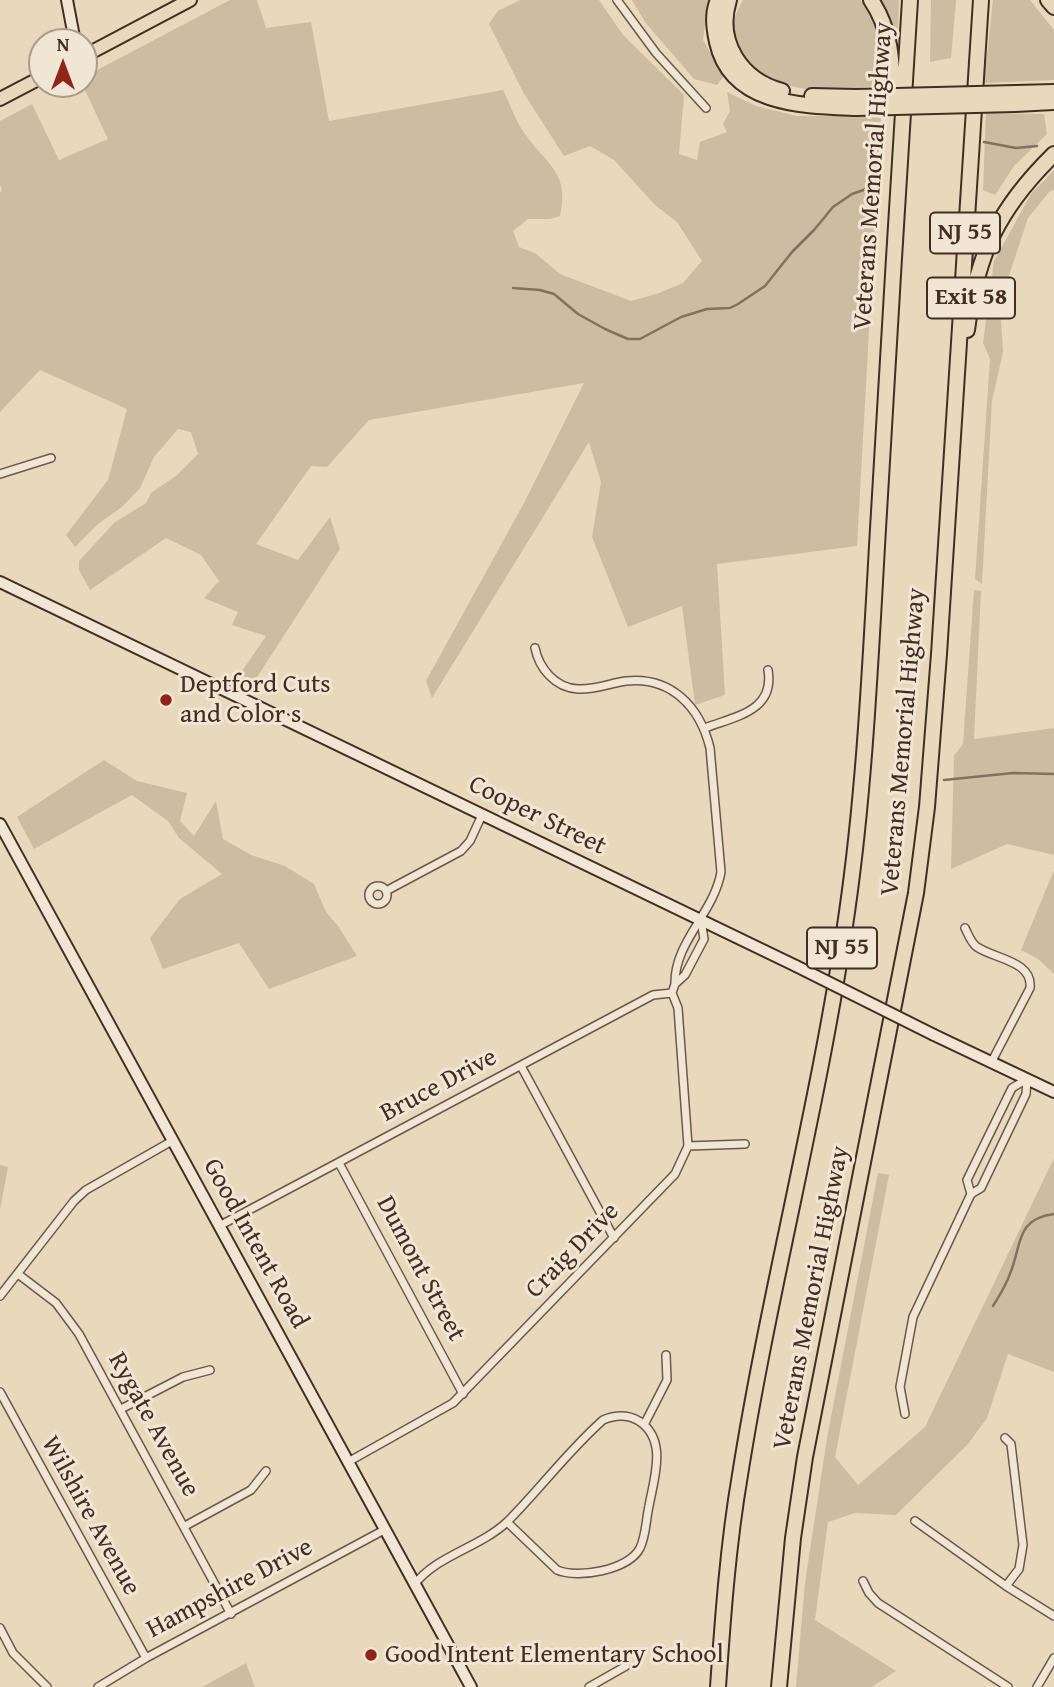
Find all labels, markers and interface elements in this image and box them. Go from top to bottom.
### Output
street label: Veterans Memorial Highway [848,21,900,331]
north arrow [28,28,98,98]
text: N [57,30,69,58]
road number: NJ 55 [930,212,1000,254]
road number: Exit 58 [927,278,1015,318]
street label: Veterans Memorial Highway [875,587,933,897]
place label: Deptford Cuts and Color s [180,669,331,730]
marker: Deptford Cuts and Color s [158,692,174,708]
street label: Cooper Street [463,769,611,863]
road number: NJ 55 [807,928,877,968]
street label: Bruce Drive [375,1042,503,1130]
street label: Veterans Memorial Highway [767,1143,857,1453]
street label: Good Intent Road [195,1154,315,1334]
street label: Dumont Street [369,1191,471,1347]
street label: Craig Drive [520,1197,626,1305]
street label: Rygate Avenue [101,1347,205,1503]
street label: Wilshire Avenue [33,1431,147,1601]
street label: Hampshire Drive [142,1532,318,1646]
place label: Good Intent Elementary School [385,1639,724,1671]
marker: Good Intent Elementary School [363,1647,379,1663]

